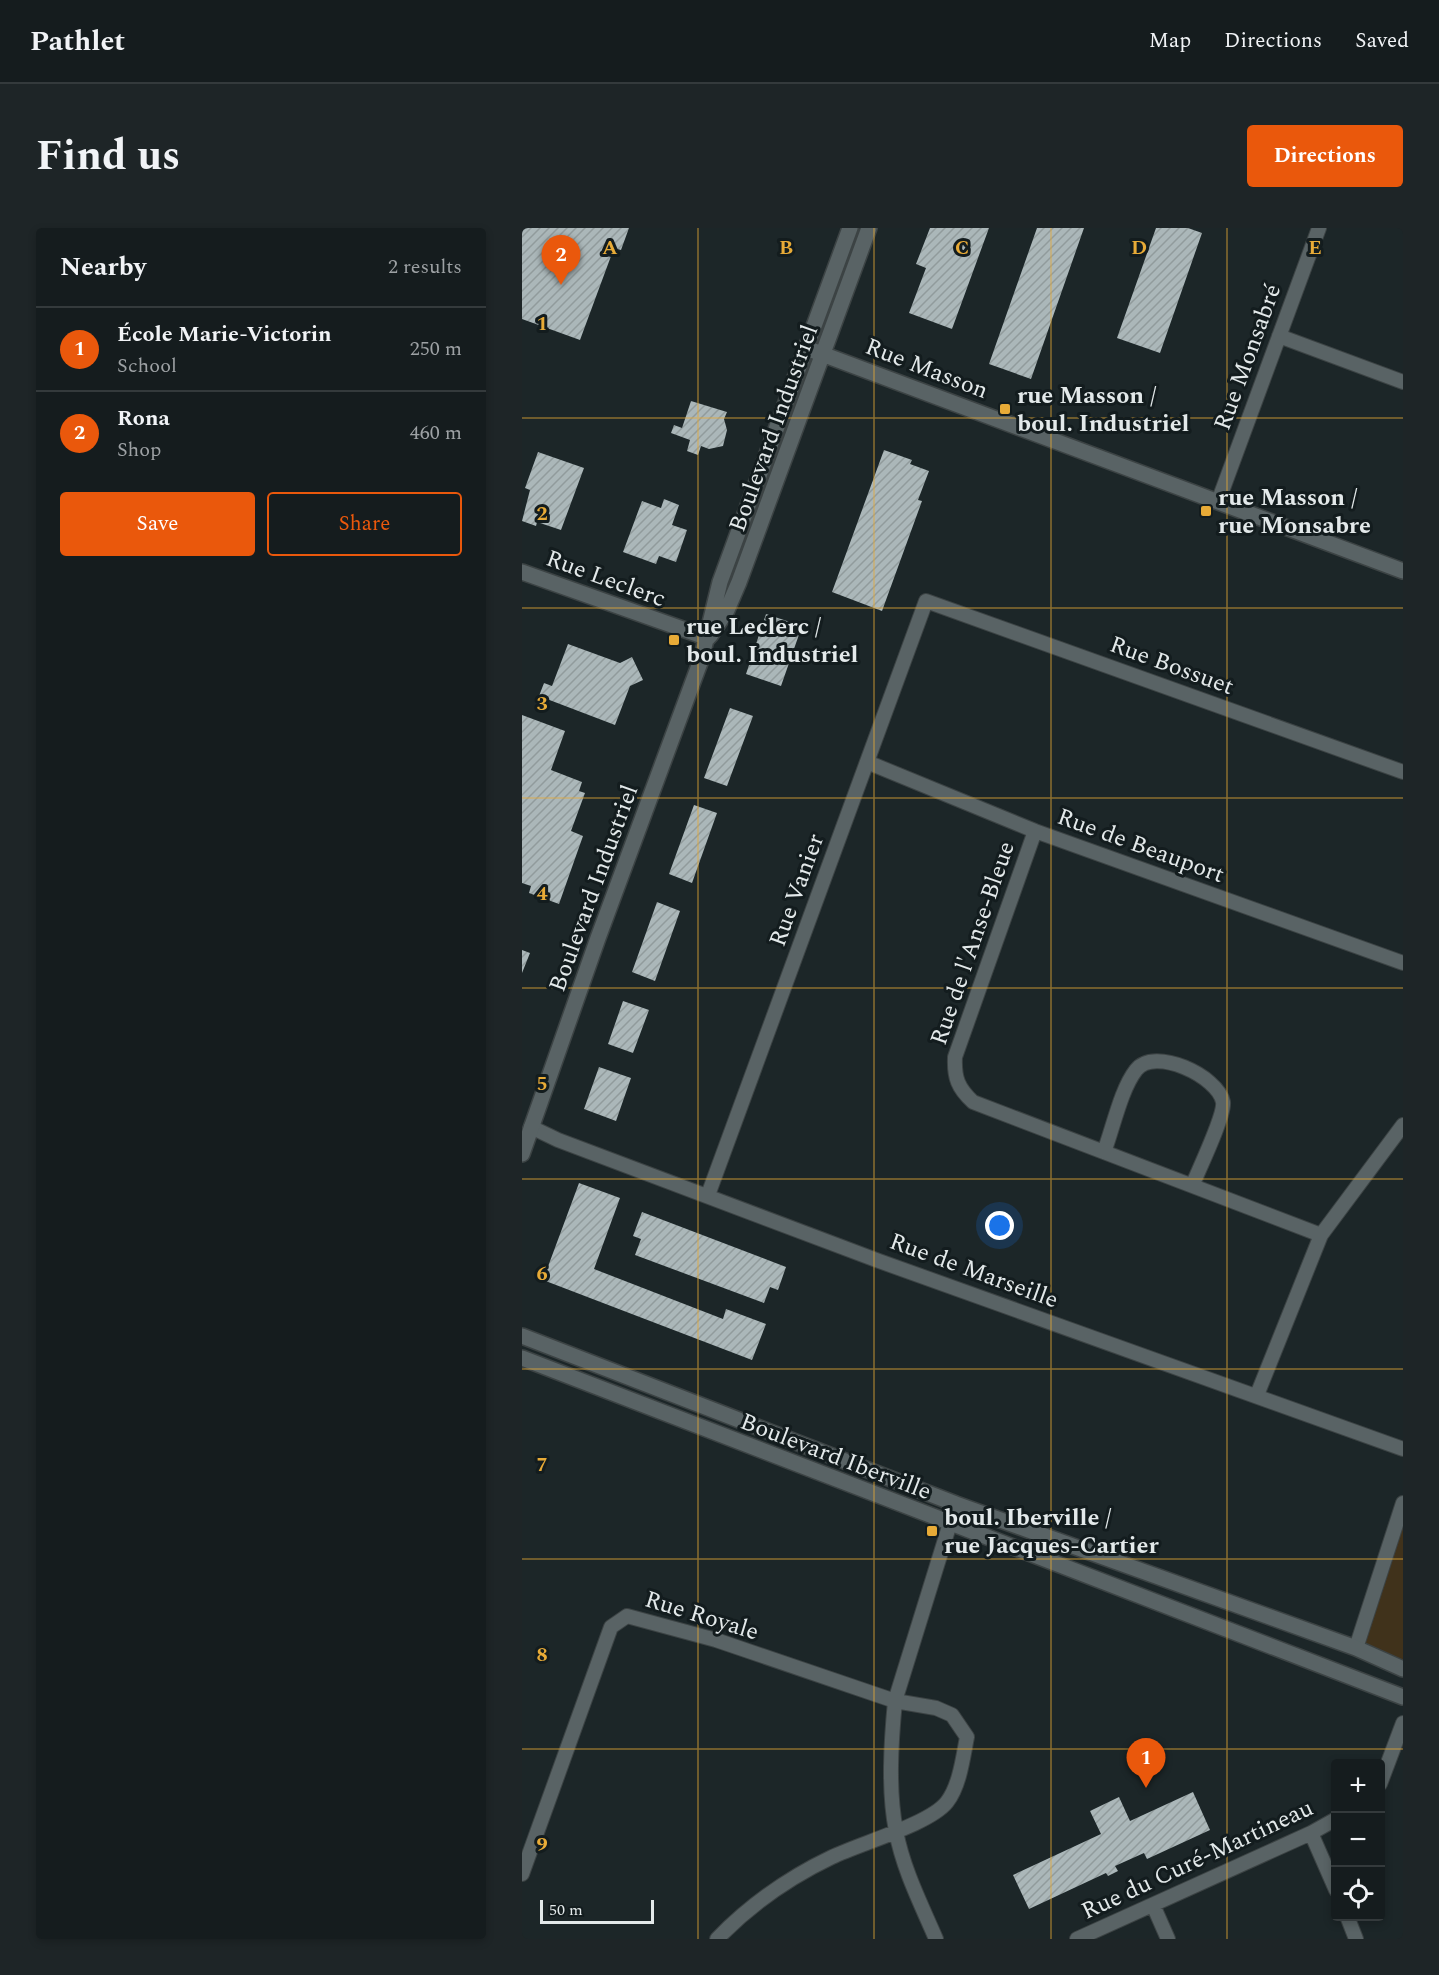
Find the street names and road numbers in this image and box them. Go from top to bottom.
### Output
street label: Rue Monsabré [1205,279,1291,436]
street label: Boulevard Industriel [720,320,828,537]
street label: Rue Masson [860,329,993,409]
street label: Rue Leclerc [541,541,671,617]
street label: Rue Bossuet [1104,627,1239,705]
street label: Boulevard Industriel [540,780,648,997]
street label: Rue de Beauport [1052,799,1229,893]
street label: Rue Vanier [760,829,834,952]
street label: Rue de l'Anse-Bleue [921,837,1025,1050]
street label: Rue de Marseille [884,1224,1063,1318]
street label: Boulevard Iberville [735,1404,936,1510]
street label: Rue Royale [640,1582,763,1650]
street label: Rue du Curé-Martineau [1075,1790,1319,1930]

